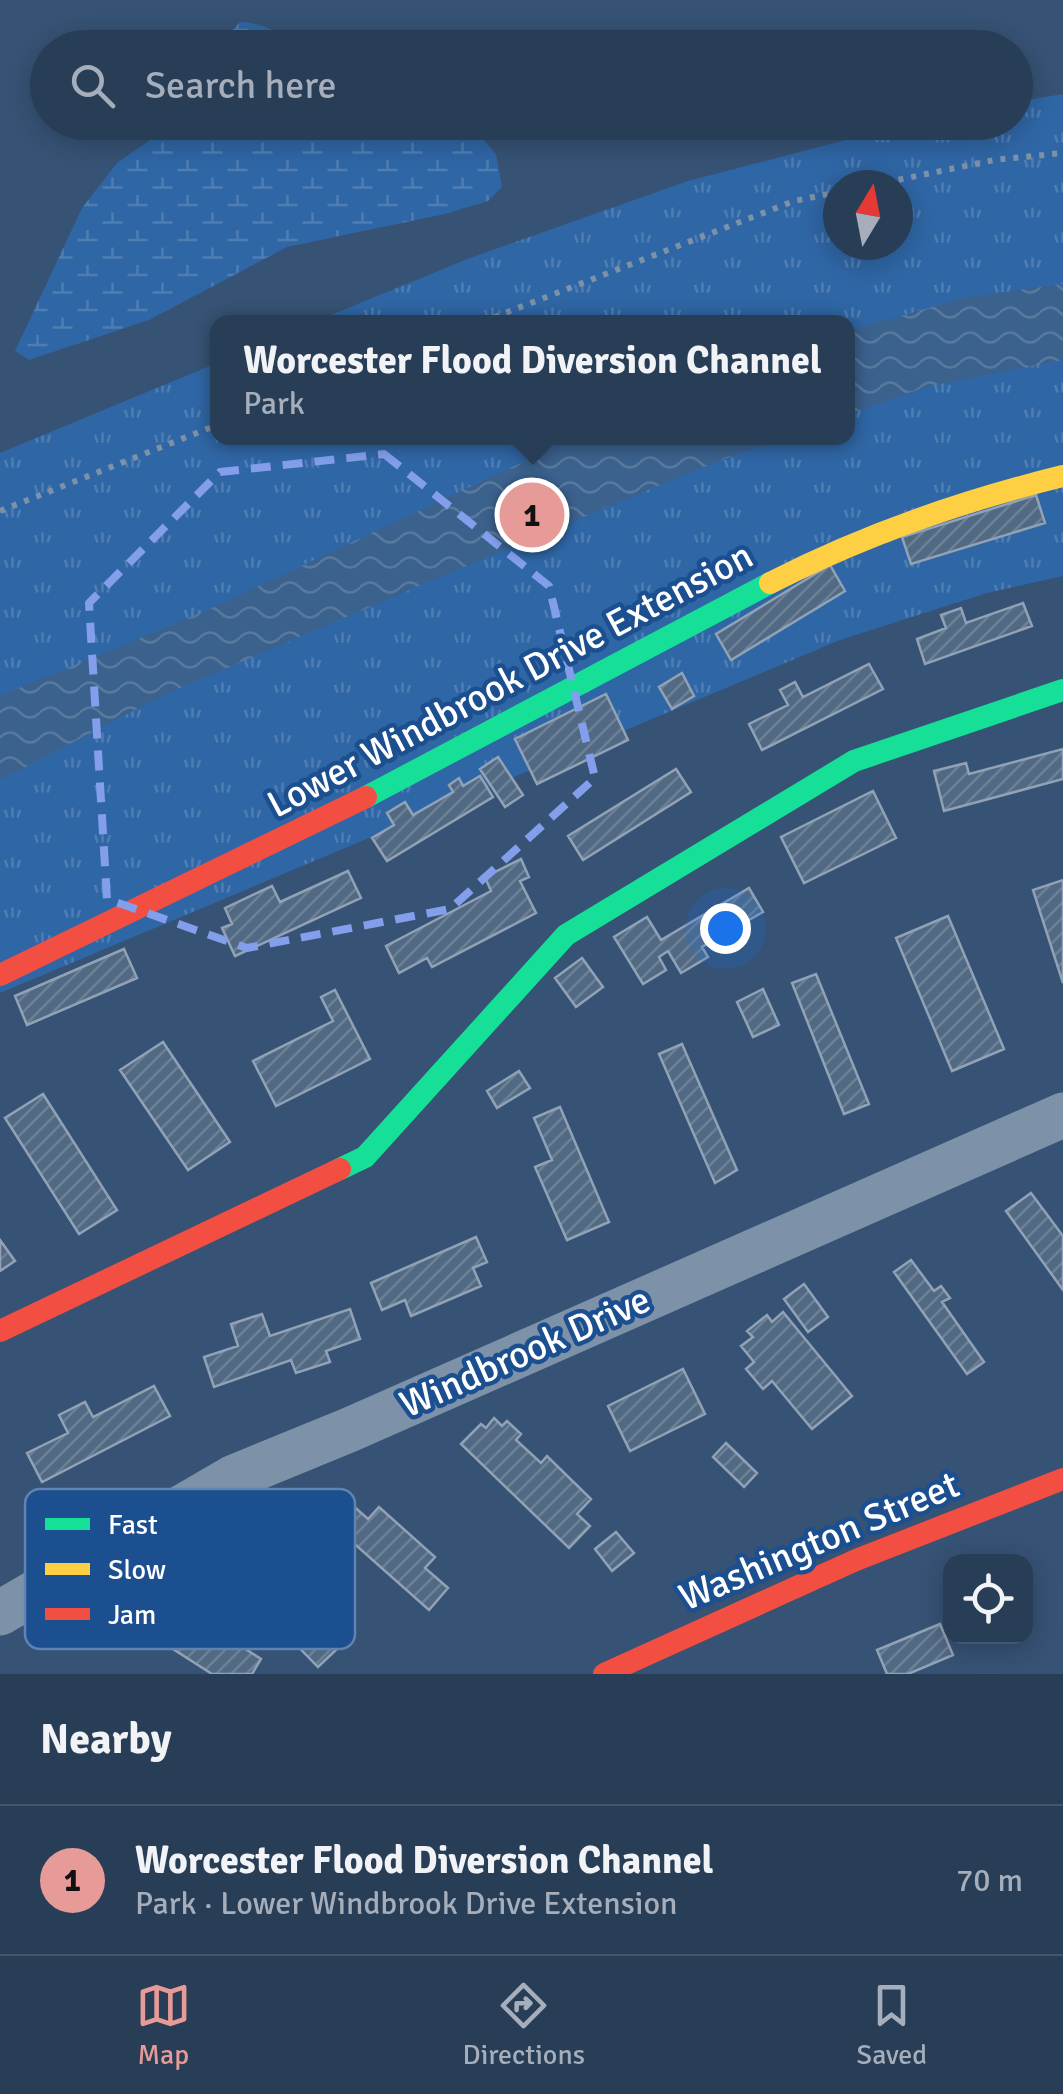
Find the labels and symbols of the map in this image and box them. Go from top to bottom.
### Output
north arrow [823,170,913,260]
pin: 1 [500,478,564,552]
street label: Lower Windbrook Drive Extension [259,532,761,828]
your location [700,903,751,954]
street label: Windbrook Drive [393,1276,657,1428]
street label: Washington Street [672,1461,966,1621]
legend [25,1489,355,1649]
text: Fast [108,1508,158,1542]
text: Slow [108,1553,166,1587]
text: Jam [108,1598,156,1632]

